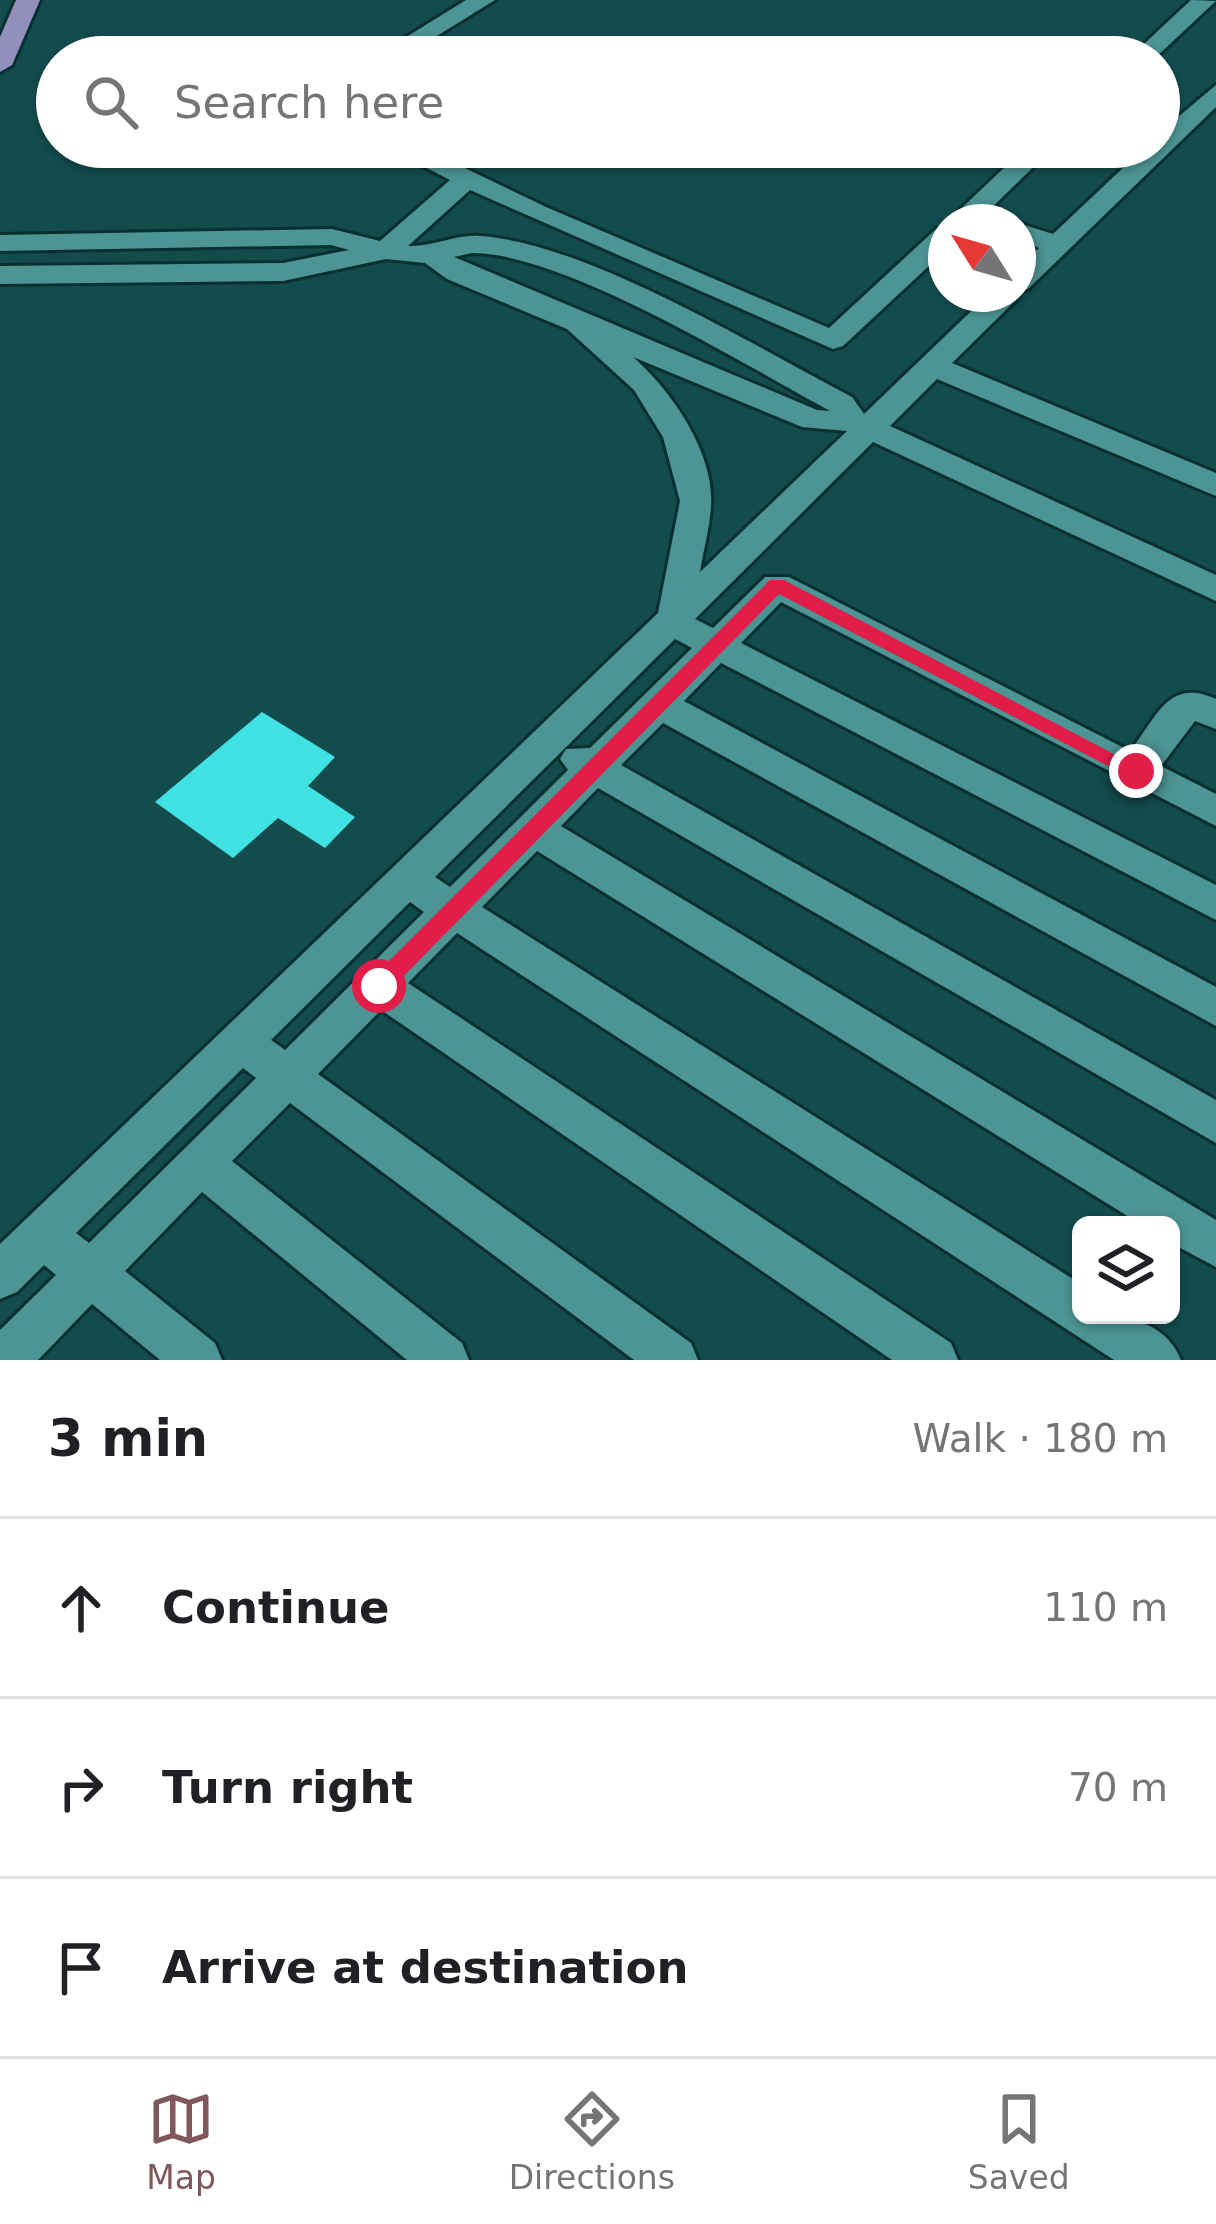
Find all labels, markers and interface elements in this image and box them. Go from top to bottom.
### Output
search box [36,36,1180,168]
icon: search [78,69,144,135]
text: Search here [174,76,444,129]
north arrow [928,204,1036,312]
route end [1109,744,1163,798]
route start [352,959,406,1013]
map controls [1072,1216,1180,1324]
button: layers [1072,1216,1180,1324]
text: 3 min [48,1409,208,1468]
text: Walk · 180 m [913,1416,1168,1461]
icon: ahead [48,1575,114,1641]
text: Continue [162,1581,390,1634]
text: 110 m [1043,1585,1168,1630]
icon: right [48,1755,114,1821]
text: Turn right [162,1761,413,1814]
text: 70 m [1068,1765,1168,1810]
icon: arrive [48,1935,114,2001]
text: Arrive at destination [162,1941,688,1994]
tab: Map [146,2086,216,2197]
tab: Directions [509,2086,675,2197]
tab: Saved [968,2086,1070,2197]

